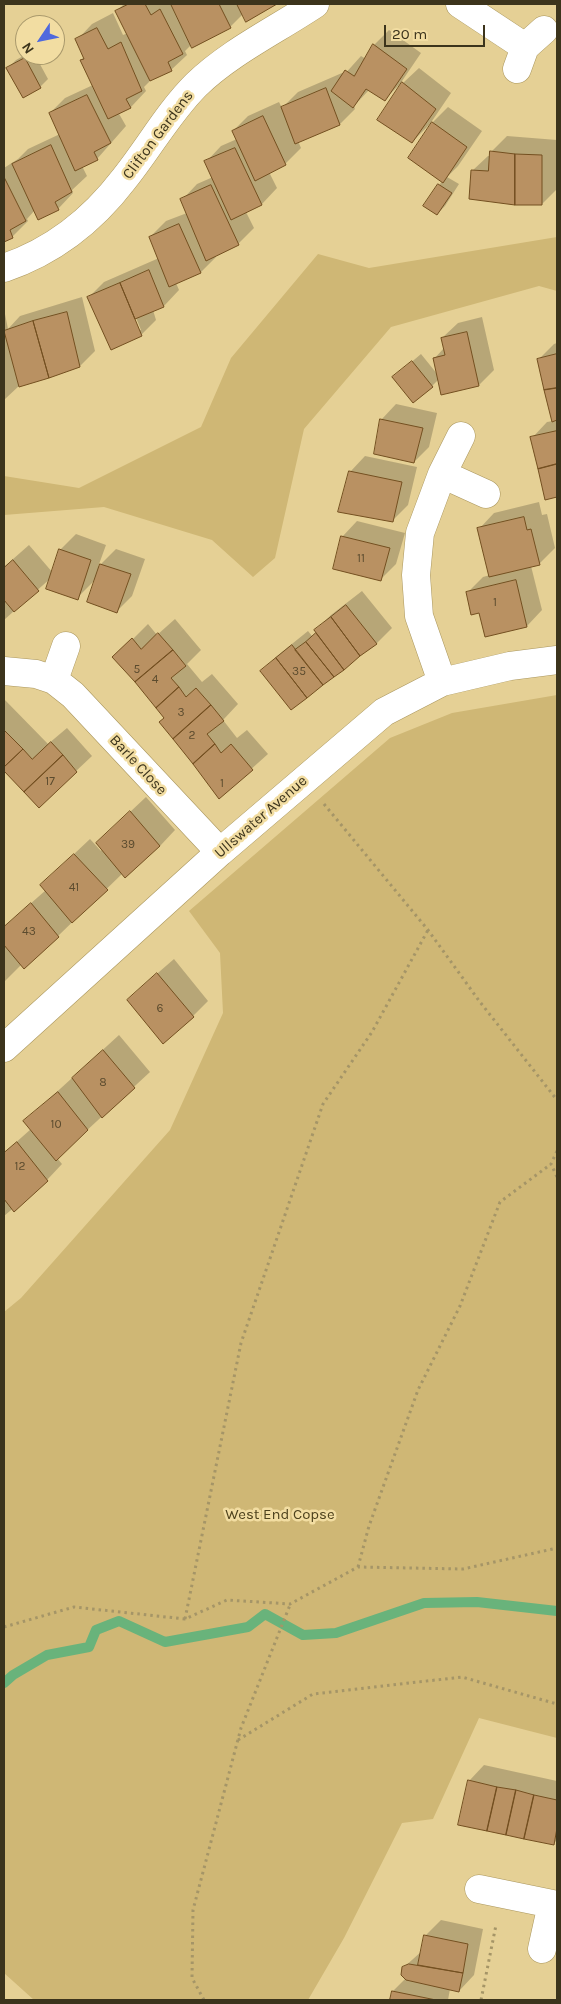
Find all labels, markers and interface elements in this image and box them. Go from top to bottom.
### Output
north arrow [15,15,65,65]
scale bar [386,15,487,47]
text: 20 m [392,25,427,43]
text: N [18,39,38,57]
street label: Clifton Gardens [119,87,197,183]
house number: 11 [357,552,365,566]
house number: 1 [493,596,497,610]
house number: 5 [134,663,140,677]
house number: 35 [292,665,306,679]
house number: 4 [152,673,158,687]
house number: 3 [177,706,185,720]
house number: 2 [189,729,195,743]
street label: Barle Close [106,731,170,799]
street label: Ullswater Avenue [211,772,311,862]
house number: 17 [45,775,55,789]
house number: 1 [220,777,224,791]
house number: 39 [121,838,135,852]
house number: 41 [69,881,79,895]
house number: 43 [22,925,36,939]
house number: 6 [157,1002,163,1016]
house number: 8 [99,1076,107,1090]
house number: 10 [50,1118,62,1132]
house number: 12 [15,1160,25,1174]
park label: West End Copse [225,1506,335,1524]

